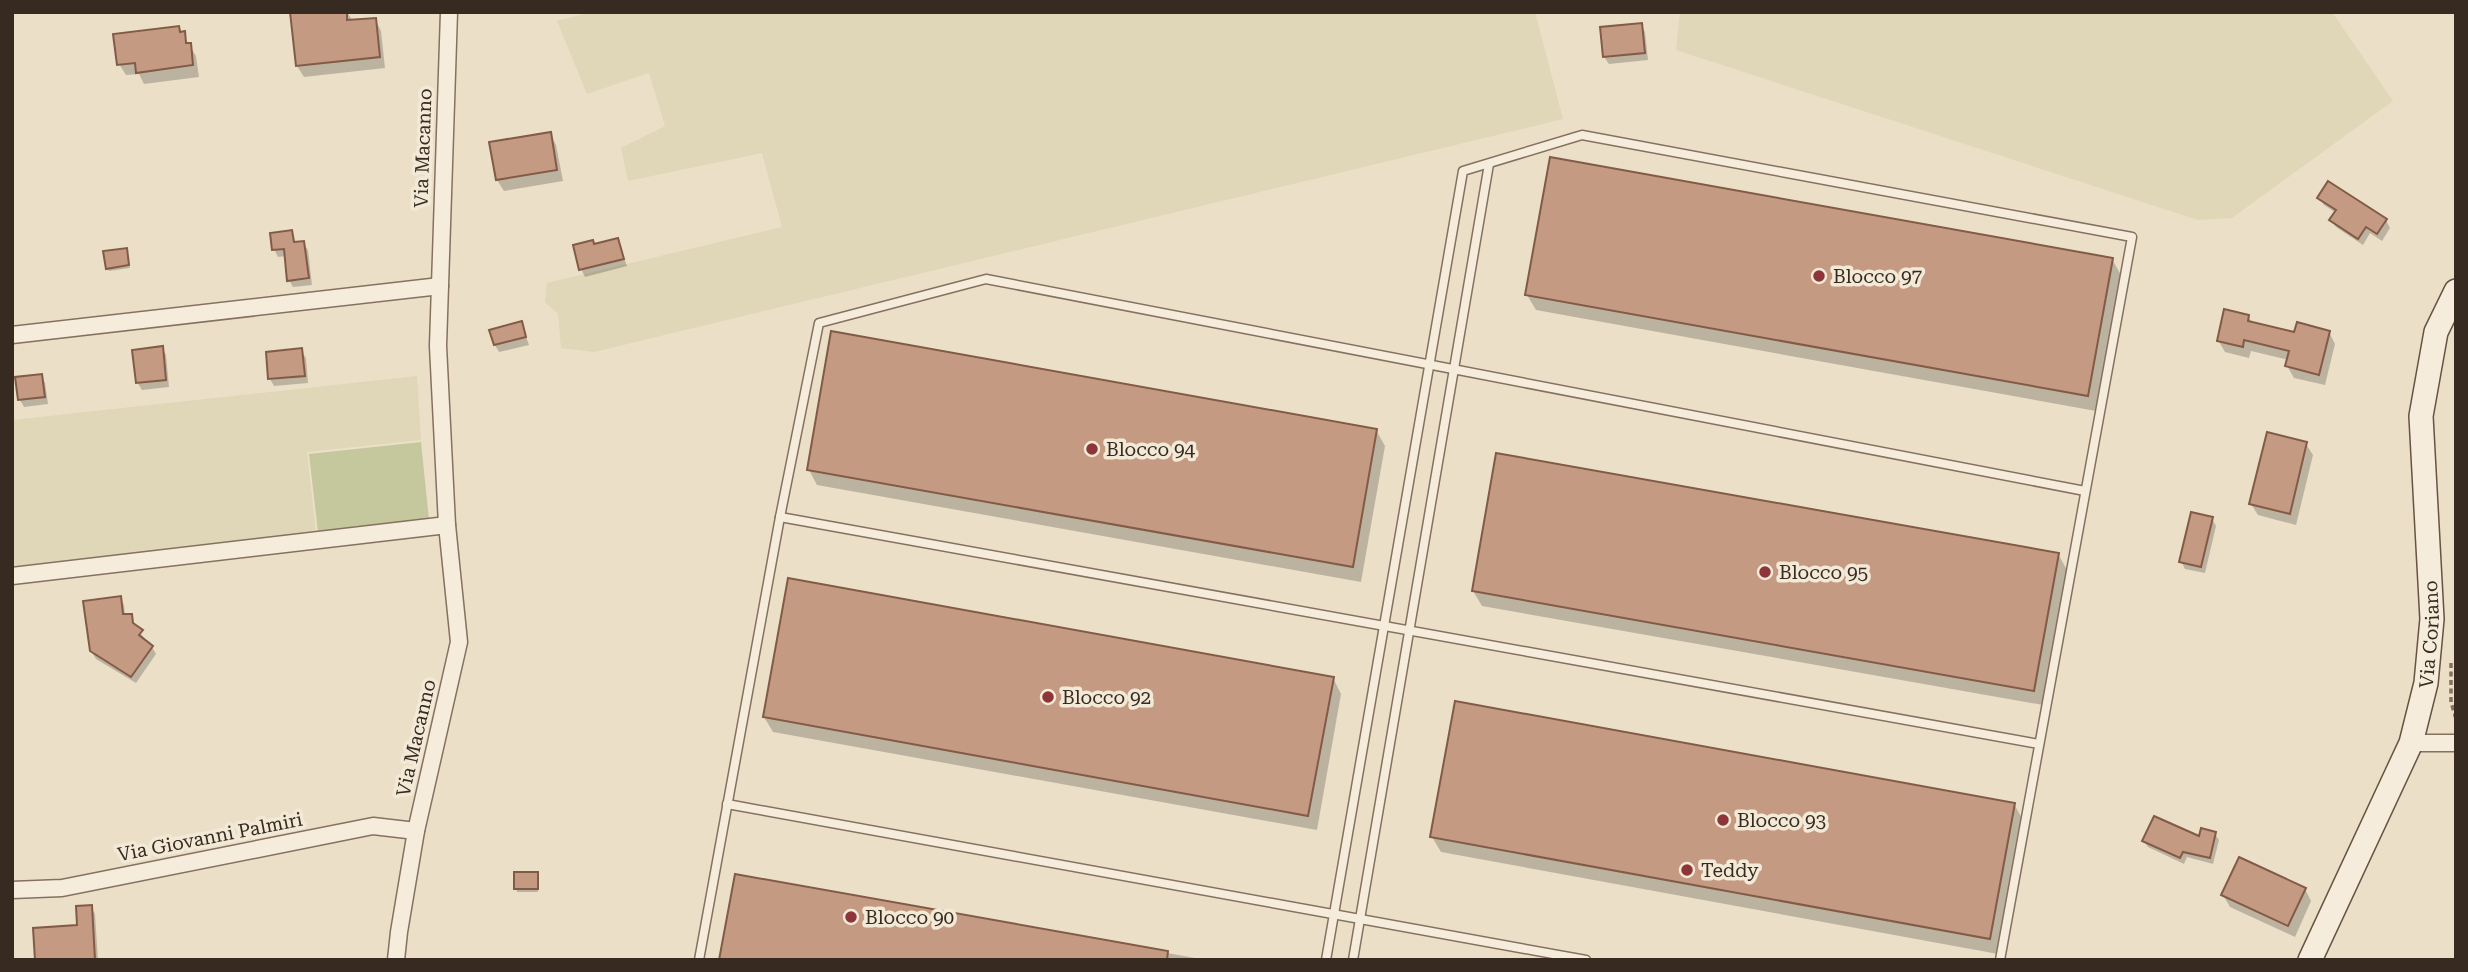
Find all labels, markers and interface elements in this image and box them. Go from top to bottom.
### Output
street label: Via Macanno [409,88,437,208]
place label: Blocco 97 [1833,265,1923,288]
marker: Blocco 97 [1811,268,1827,284]
place label: Blocco 94 [1106,438,1196,461]
marker: Blocco 94 [1084,441,1100,457]
place label: Blocco 95 [1779,561,1868,584]
marker: Blocco 95 [1757,564,1773,580]
street label: Via Coriano [2414,580,2444,689]
street label: Via Macanno [391,677,441,799]
place label: Blocco 92 [1062,686,1151,709]
marker: Blocco 92 [1040,689,1056,705]
street label: Via Giovanni Palmiri [116,808,304,866]
place label: Blocco 93 [1737,809,1826,832]
marker: Blocco 93 [1715,812,1731,828]
place label: Teddy [1701,859,1759,882]
marker: Teddy [1679,862,1695,878]
place label: Blocco 90 [865,906,954,929]
marker: Blocco 90 [843,909,859,925]

